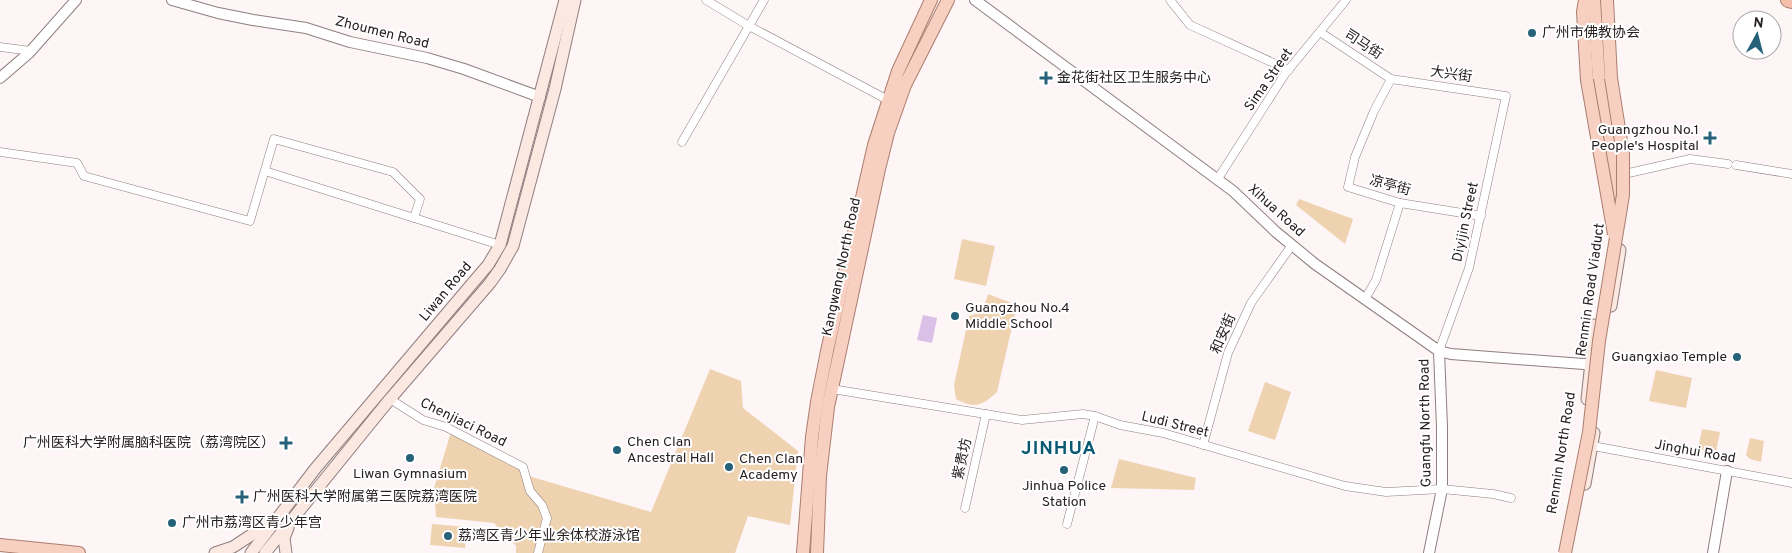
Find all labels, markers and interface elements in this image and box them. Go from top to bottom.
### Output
north arrow [1732,10,1782,60]
street label: Zhoumen Road [333,13,431,53]
text: N [1752,15,1764,33]
place label: 广州市佛教协会 [1542,24,1640,42]
street label: 司马街 [1341,26,1385,64]
marker: 广州市佛教协会 [1526,27,1538,39]
street label: Sima Street [1241,45,1297,115]
street label: 大兴街 [1429,64,1473,86]
place label: 金花街社区卫生服务中心 [1057,70,1211,87]
marker: 金花街社区卫生服务中心 [1039,71,1053,85]
place label: Guangzhou No.1 People's Hospital [1591,122,1699,155]
marker: Guangzhou No.1 People's Hospital [1703,131,1717,145]
street label: 凉亭街 [1368,172,1412,200]
street label: Diyijin Street [1449,180,1483,264]
street label: Xihua Road [1244,181,1308,241]
street label: Kangwang North Road [819,196,865,338]
street label: Renmin Road Viaduct [1573,222,1609,358]
street label: Liwan Road [416,259,476,325]
place label: Guangzhou No.4 Middle School [965,300,1070,333]
marker: Guangzhou No.4 Middle School [949,310,961,322]
street label: 和安街 [1208,311,1240,357]
place label: Guangxiao Temple [1611,349,1727,366]
marker: Guangxiao Temple [1731,351,1743,363]
street label: Guangfu North Road [1416,359,1436,487]
street label: Renmin North Road [1544,391,1580,515]
street label: Chenjiaci Road [417,395,509,451]
street label: Ludi Street [1140,408,1210,442]
place label: 广州医科大学附属脑科医院（荔湾院区） [23,434,275,452]
place label: Chen Clan Ancestral Hall [627,434,714,467]
marker: 广州医科大学附属脑科医院（荔湾院区） [279,436,293,450]
street label: 紫贵坊 [949,436,976,481]
street label: Jinghui Road [1653,436,1737,468]
district label: JINHUA [1021,437,1097,461]
marker: Chen Clan Ancestral Hall [611,444,623,456]
place label: Chen Clan Academy [739,451,803,484]
marker: Liwan Gymnasium [404,452,416,464]
marker: Chen Clan Academy [723,461,735,473]
marker: Jinhua Police Station [1058,464,1070,476]
place label: Liwan Gymnasium [353,466,467,483]
place label: Jinhua Police Station [1022,478,1106,511]
place label: 广州医科大学附属第三医院荔湾医院 [253,488,477,506]
marker: 广州医科大学附属第三医院荔湾医院 [235,490,249,504]
place label: 广州市荔湾区青少年宫 [182,514,322,532]
marker: 广州市荔湾区青少年宫 [166,517,178,529]
place label: 荔湾区青少年业余体校游泳馆 [458,527,640,545]
marker: 荔湾区青少年业余体校游泳馆 [442,530,454,542]

